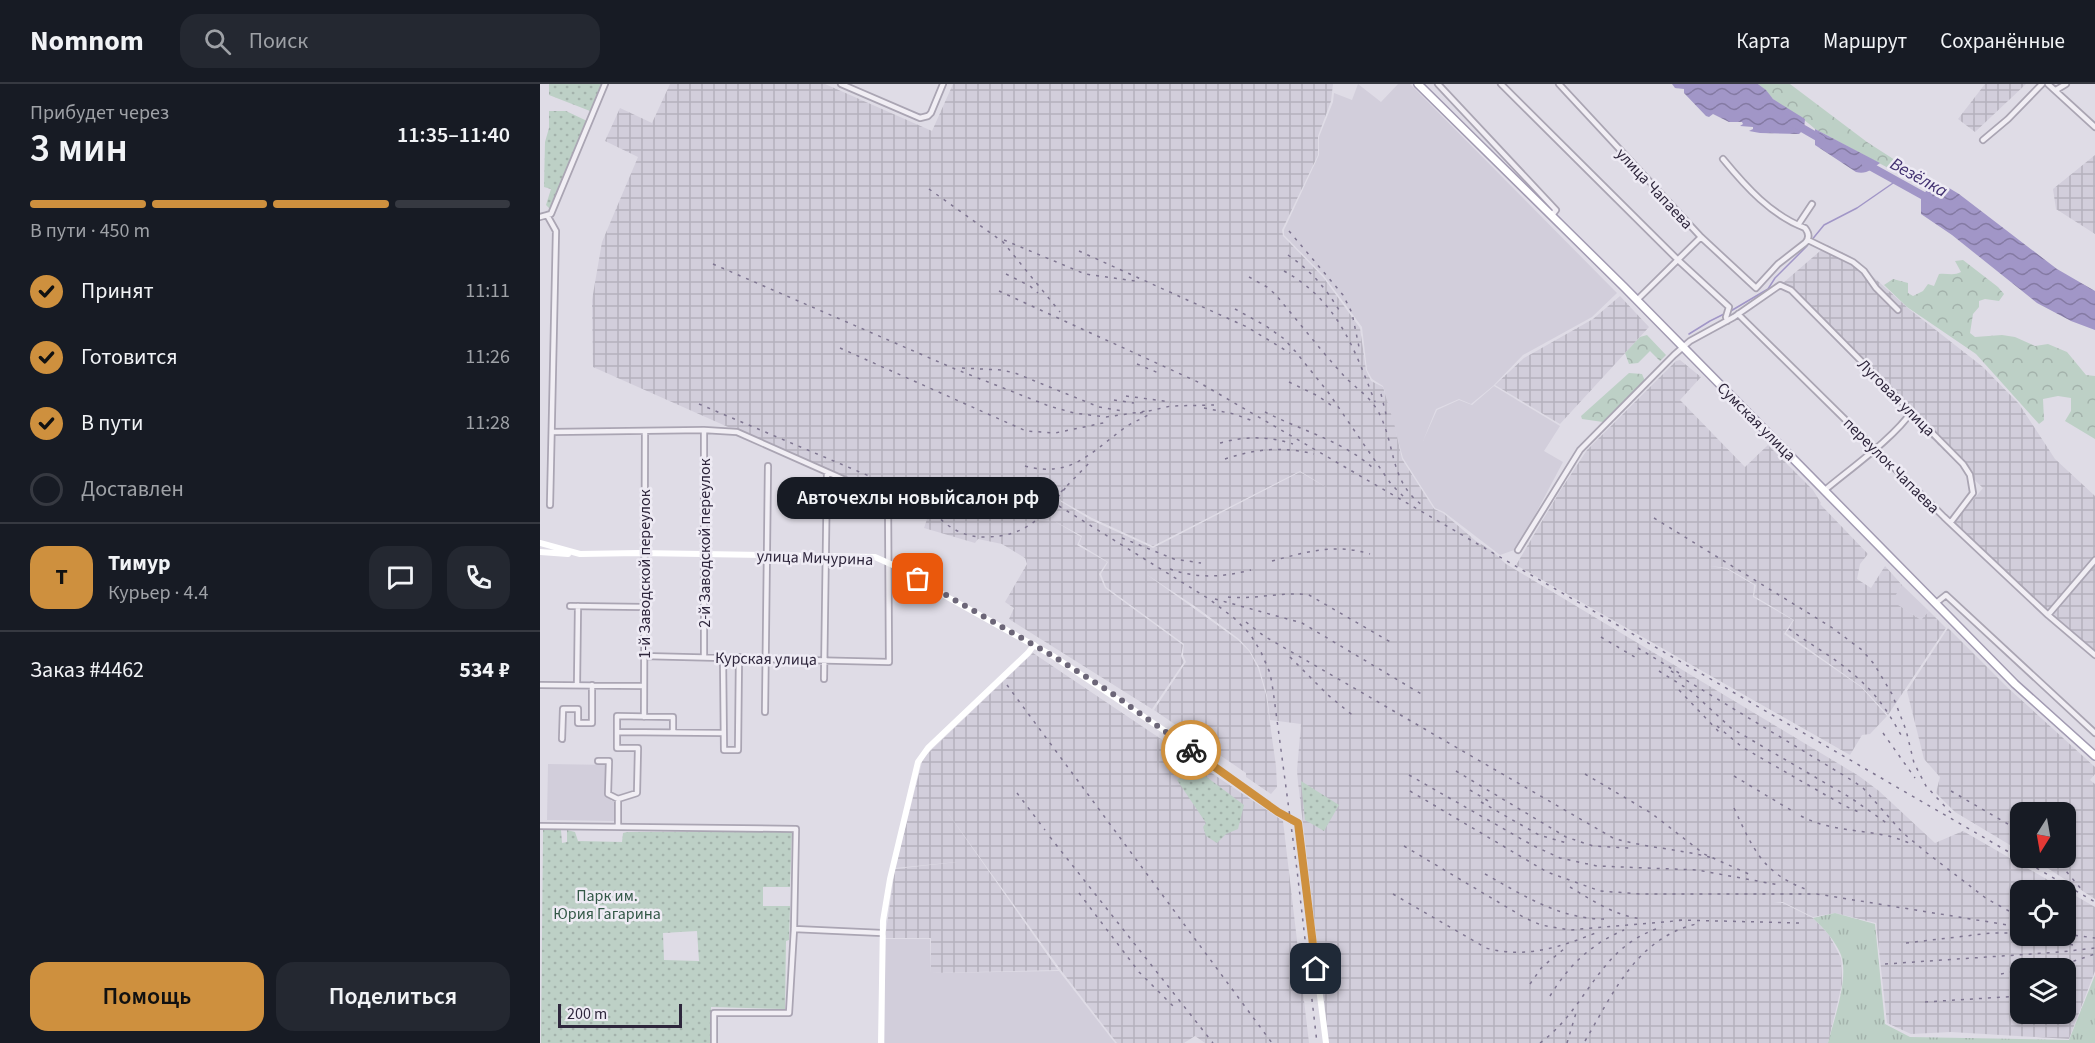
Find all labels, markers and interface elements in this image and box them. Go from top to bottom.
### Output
search box [180,14,600,68]
text: Nomnom [30,21,144,61]
icon: search [201,25,234,58]
text: Поиск [249,25,308,57]
text: Карта [1736,26,1790,56]
text: Маршрут [1823,26,1907,56]
text: Сохранённые [1940,26,2065,56]
text: Прибудет через [30,99,169,127]
text: 11:35–11:40 [397,119,510,151]
text: 3 мин [30,121,128,177]
street label: улица Чапаева [1611,143,1698,234]
water label: Везёлка [1886,151,1952,204]
text: В пути · 450 m [30,217,150,245]
icon: check [30,275,63,308]
text: Принят [81,275,154,307]
text: 11:11 [465,277,510,305]
icon: check [30,341,63,374]
text: Готовится [81,341,178,373]
text: 11:26 [465,343,510,371]
street label: Луговая улица [1853,354,1940,441]
street label: Сумская улица [1712,378,1800,466]
icon: check [30,407,63,440]
text: В пути [81,407,143,439]
text: 11:28 [465,409,510,437]
street label: переулок Чапаева [1838,413,1944,519]
street label: 2-й Заводской переулок [694,458,716,628]
text: Доставлен [81,473,184,505]
callout: Авточехлы новыйсалон рф [777,477,1059,519]
text: Авточехлы новыйсалон рф [797,484,1039,512]
street label: 1-й Заводской переулок [634,489,656,659]
street label: улица Мичурина [756,545,874,571]
button: chat [369,546,432,609]
button: phone [447,546,510,609]
text: Тимур [108,547,171,579]
pin [892,553,943,604]
text: Т [55,561,68,593]
icon: bag [901,562,934,595]
text: Курьер · 4.4 [108,579,208,607]
street label: Курская улица [715,647,817,671]
text: Заказ #4462 [30,654,144,686]
text: 534 ₽ [459,654,510,686]
courier [1161,720,1221,780]
icon: bike [1175,734,1208,767]
north arrow [2010,802,2076,868]
map controls [2010,802,2076,1024]
button: locate [2010,880,2076,946]
park label: Парк им. Юрия Гагарина [553,885,661,925]
pin [1290,943,1341,994]
icon: home [1299,952,1332,985]
button: layers [2010,958,2076,1024]
button: Помощь [30,962,264,1031]
button: Поделиться [276,962,510,1031]
scale bar [558,1001,682,1028]
text: 200 m [567,1003,607,1025]

